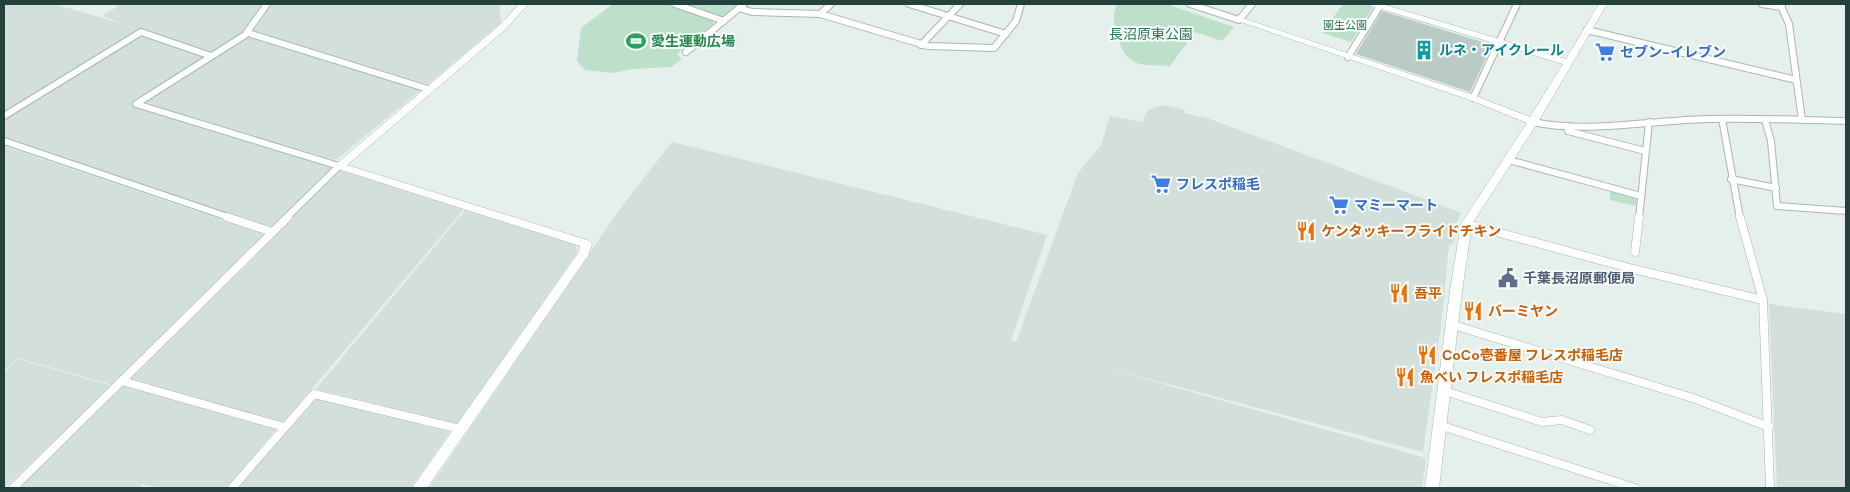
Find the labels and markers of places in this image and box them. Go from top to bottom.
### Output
sports icon: 愛生運動広場 [625,30,647,52]
place label: 愛生運動広場 [651,32,735,50]
building icon: ルネ・アイクレール [1413,39,1435,61]
place label: ルネ・アイクレール [1439,41,1564,59]
supermarket icon: セブン-イレブン [1594,41,1616,63]
place label: セブン-イレブン [1620,43,1726,61]
supermarket icon: フレスポ稲毛 [1150,173,1172,195]
place label: フレスポ稲毛 [1176,175,1260,193]
supermarket icon: マミーマート [1328,194,1350,216]
place label: マミーマート [1354,196,1438,214]
restaurant icon: ケンタッキーフライドチキン [1295,220,1317,242]
place label: ケンタッキーフライドチキン [1321,222,1501,240]
public building icon: 千葉長沼原郵便局 [1497,267,1519,289]
place label: 千葉長沼原郵便局 [1523,269,1635,287]
restaurant icon: 吾平 [1388,282,1410,304]
place label: 吾平 [1414,284,1442,302]
restaurant icon: バーミヤン [1462,300,1484,322]
place label: バーミヤン [1488,302,1558,320]
restaurant icon: CoCo壱番屋 フレスポ稲毛店 [1416,344,1438,366]
place label: CoCo壱番屋 フレスポ稲毛店 [1442,346,1623,364]
restaurant icon: 魚べい フレスポ稲毛店 [1394,366,1416,388]
place label: 魚べい フレスポ稲毛店 [1420,368,1563,386]

